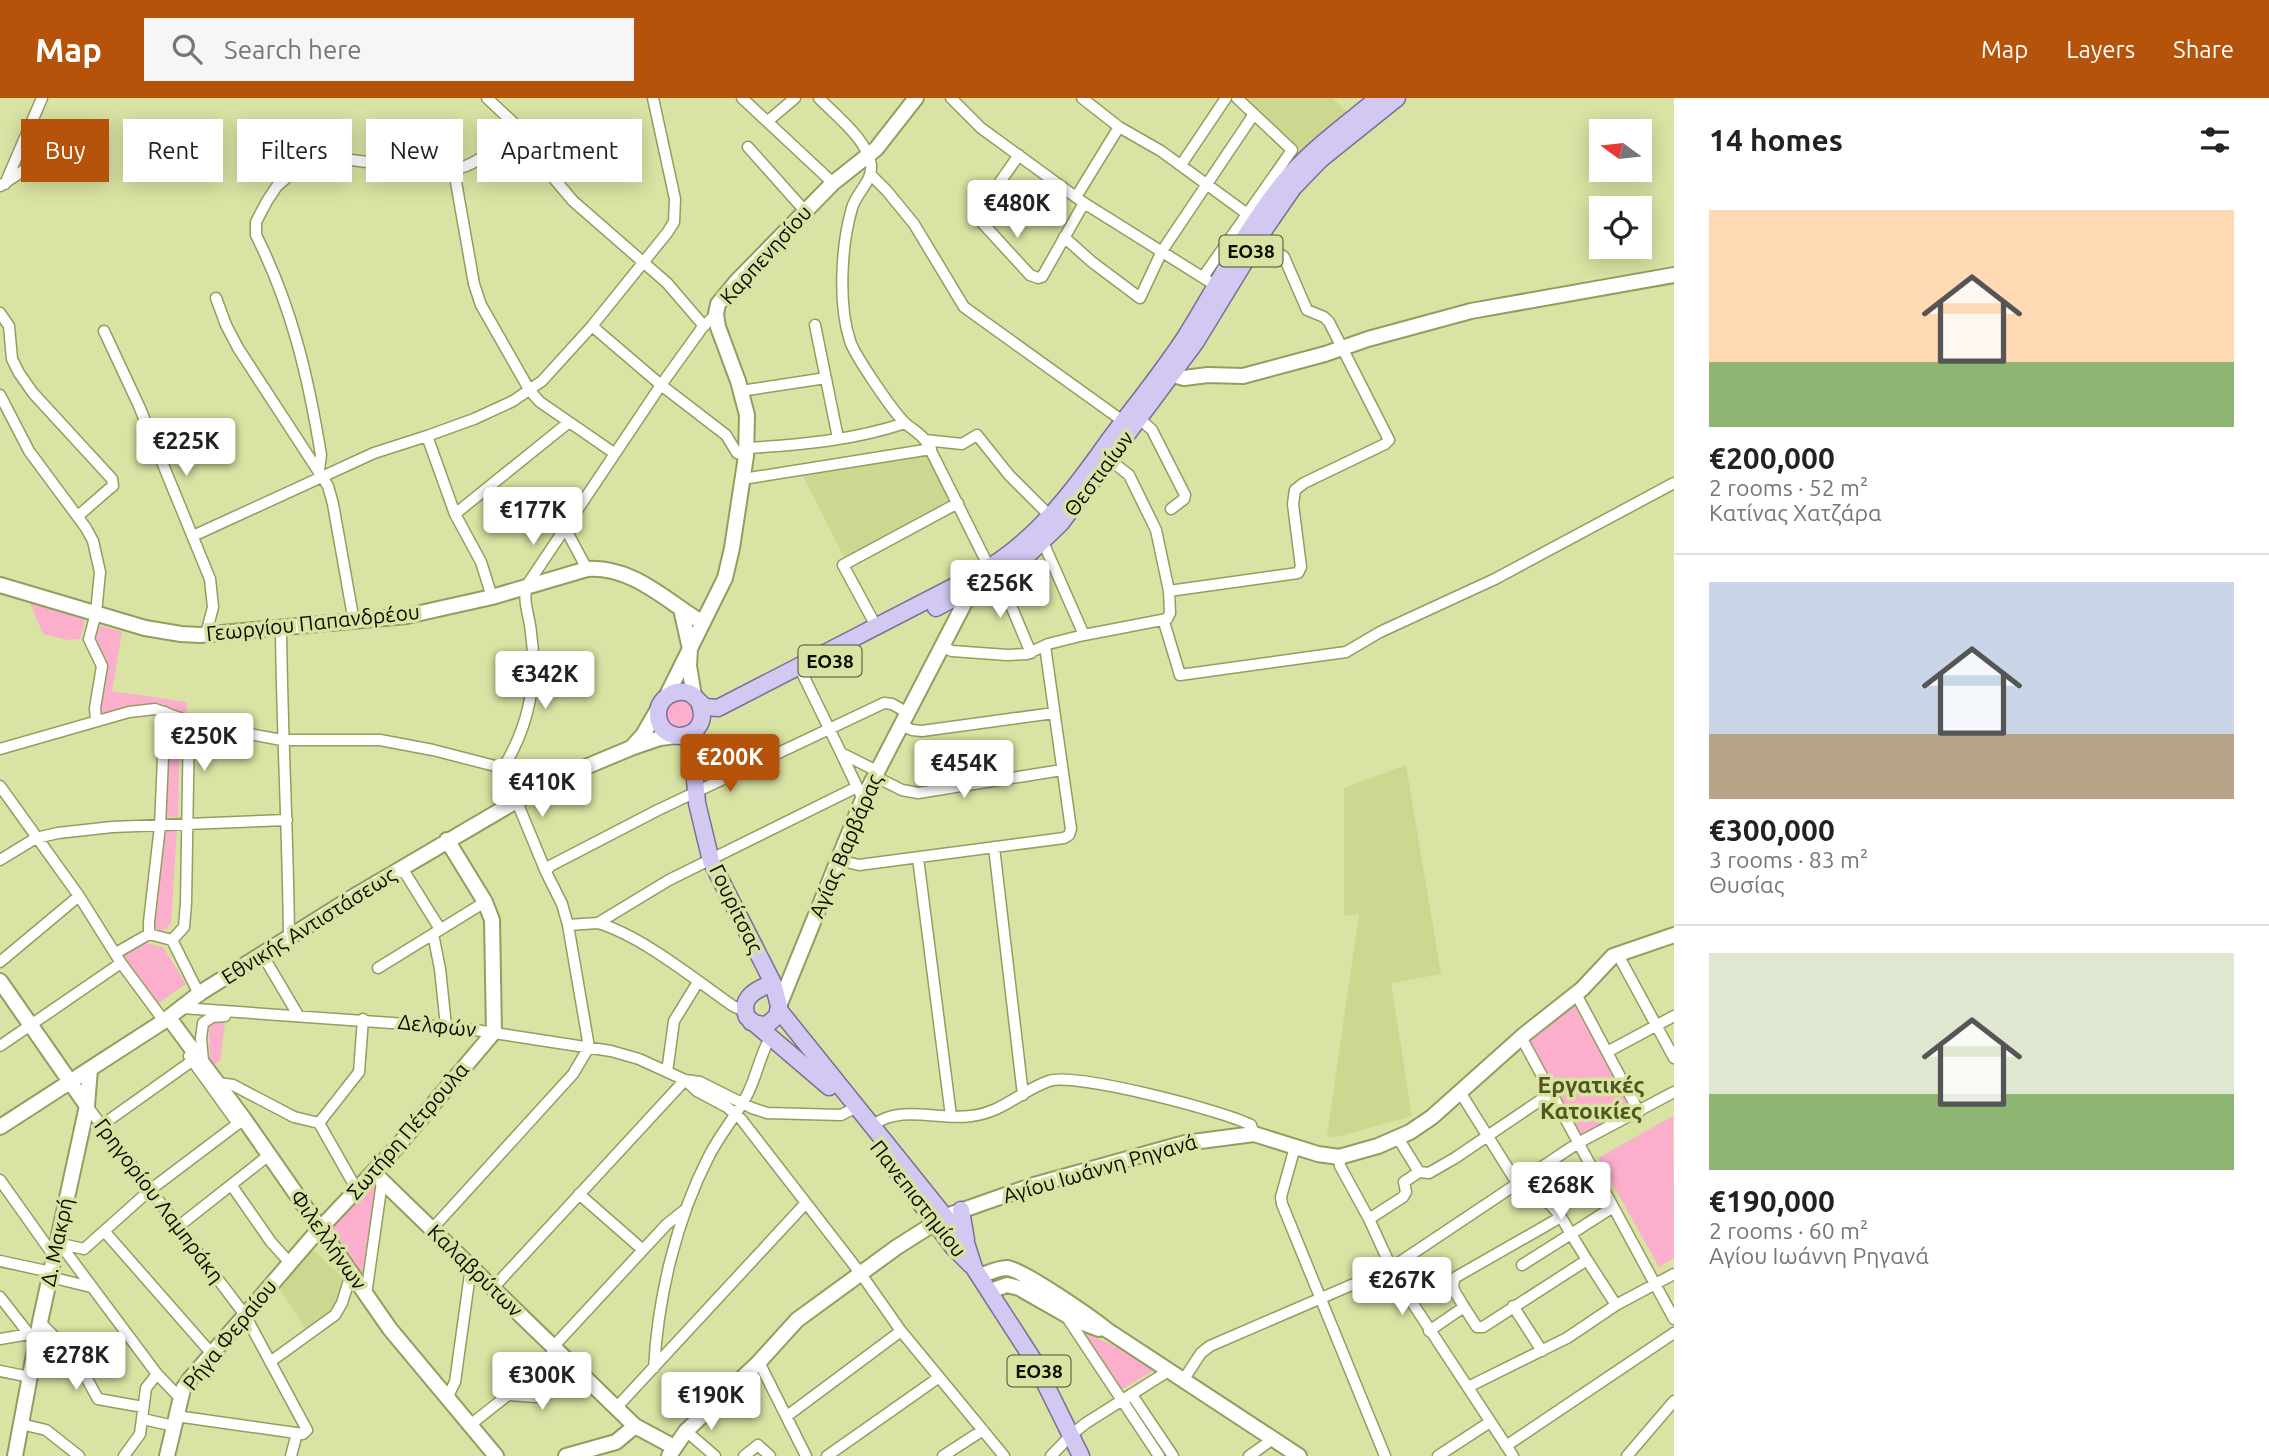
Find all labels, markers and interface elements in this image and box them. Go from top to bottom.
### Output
search box [144,18,634,81]
icon: search [168,30,206,68]
text: Map [35,31,102,68]
text: Search here [224,35,362,64]
text: Map [1981,36,2028,63]
text: Layers [2066,36,2135,63]
text: Share [2173,36,2234,63]
chip: Buy [21,119,109,182]
chip: Rent [123,119,223,182]
chip: Filters [237,119,352,182]
chip: New [366,119,463,182]
chip: Apartment [477,119,642,182]
north arrow [1589,119,1652,182]
map controls [1589,119,1652,259]
icon: filters [2196,121,2234,159]
text: 14 homes [1709,123,1843,157]
pin: €480K [968,180,1066,240]
text: €480K [983,190,1051,215]
button: locate [1589,196,1652,259]
street label: Καρπενησίου [715,200,816,309]
road number: ΕΟ38 [1220,236,1282,266]
icon: home [1909,256,2035,382]
pin: €225K [137,418,235,478]
street label: Θεστιαίων [1058,426,1138,521]
text: €225K [152,428,220,453]
text: €200,000 [1709,441,1835,475]
text: 2 rooms · 52 m² [1709,475,1868,500]
pin: €177K [484,488,582,547]
text: €177K [499,497,567,522]
text: Κατίνας Χατζάρα [1709,500,1882,525]
pin: €256K [951,560,1049,620]
text: €256K [966,570,1034,595]
street label: Γεωργίου Παπανδρέου [205,599,421,645]
icon: home [1909,628,2035,754]
road number: ΕΟ38 [798,646,862,676]
pin: €342K [496,652,594,711]
text: €342K [511,661,579,686]
pin: €250K [155,714,253,773]
text: €250K [170,723,238,748]
pin: €200K [681,734,779,794]
pin: €454K [915,740,1013,800]
text: €200K [696,744,764,769]
text: €454K [930,750,998,775]
pin: €410K [493,760,591,819]
text: €410K [508,769,576,794]
street label: Αγίας Βαρβάρας [804,770,886,921]
text: €300,000 [1709,813,1835,847]
text: 3 rooms · 83 m² [1709,847,1868,872]
street label: Γουρίτσας [705,860,769,957]
street label: Εθνικής Αντιστάσεως [217,862,400,989]
text: Θυσίας [1709,872,1784,897]
icon: home [1909,999,2035,1125]
street label: Δελφών [397,1009,477,1041]
street label: Σωτήρη Πέτρουλα [341,1057,473,1204]
district label: Εργατικές Κατοικίες [1538,1072,1644,1124]
street label: Γρηγορίου Λαμπράκη [90,1113,229,1287]
street label: Αγίου Ιωάννη Ρηγανά [1000,1129,1200,1207]
street label: Πανεπιστημίου [866,1135,972,1261]
pin: €268K [1512,1162,1610,1222]
text: €268K [1527,1172,1595,1197]
text: €190,000 [1709,1184,1835,1218]
street label: Φιλελλήνων [286,1185,372,1294]
street label: Δ. Μακρή [35,1195,77,1288]
text: 2 rooms · 60 m² [1709,1218,1868,1243]
street label: Καλαβρύτων [423,1219,528,1321]
text: Αγίου Ιωάννη Ρηγανά [1709,1243,1929,1268]
pin: €267K [1353,1258,1451,1317]
text: €267K [1368,1267,1436,1292]
street label: Ρήγα Φεραίου [177,1274,281,1394]
pin: €278K [27,1332,125,1392]
text: €278K [42,1342,110,1367]
pin: €300K [493,1352,591,1412]
road number: ΕΟ38 [1007,1356,1070,1386]
text: €300K [508,1362,576,1387]
pin: €190K [662,1372,760,1432]
text: €190K [677,1382,745,1407]

